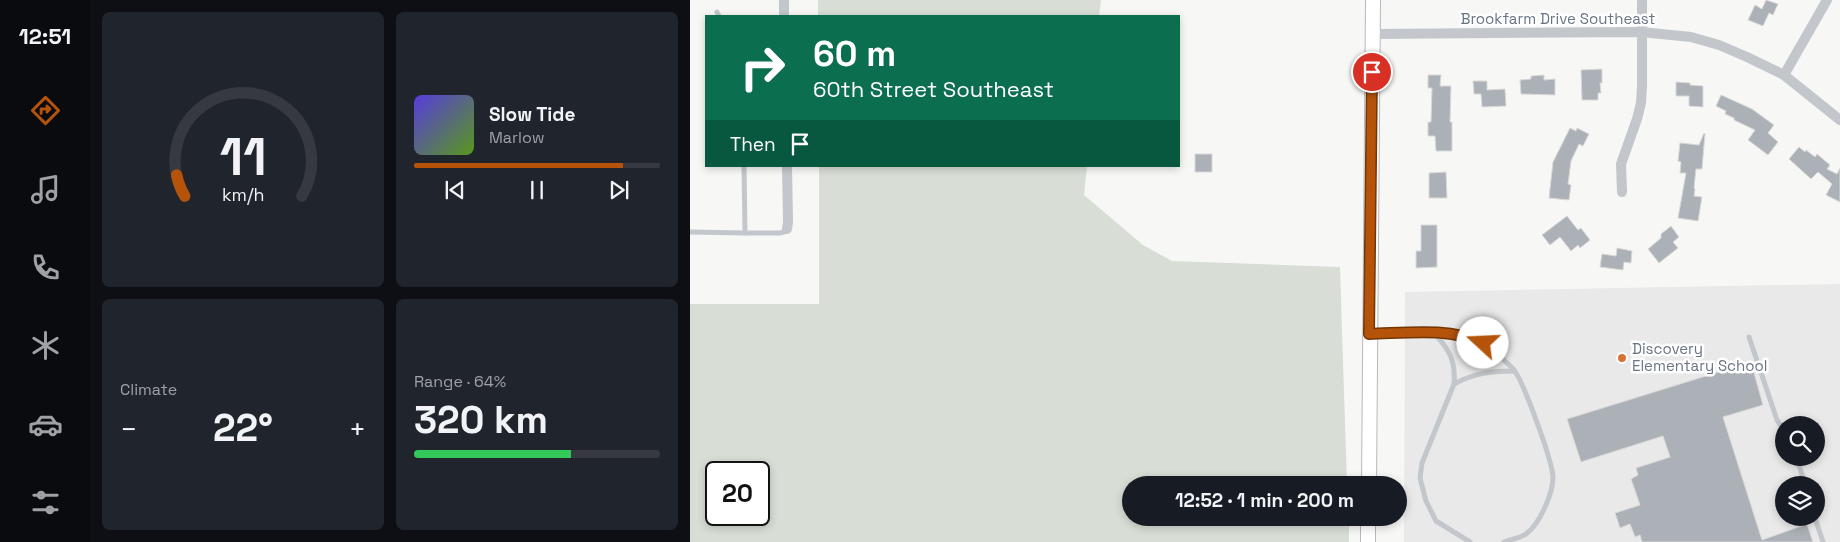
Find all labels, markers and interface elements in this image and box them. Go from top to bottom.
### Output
street label: Brookfarm Drive Southeast [1460,9,1656,28]
text: 12:51 [19,22,71,50]
text: 60 m [813,32,896,76]
icon: right [730,35,795,100]
pin [1351,51,1393,93]
icon: arrive [1358,58,1386,86]
text: 60th Street Southeast [813,75,1054,103]
icon: directions [28,93,63,128]
text: Slow Tide [489,102,575,127]
text: 11 [219,124,267,190]
text: Marlow [489,127,545,148]
icon: arrive [786,130,814,158]
text: Then [730,132,776,157]
icon: music [28,172,63,207]
icon: previous [441,176,469,204]
icon: pause [523,176,551,204]
icon: next [605,176,633,204]
text: km/h [222,183,264,206]
icon: phone [28,250,63,285]
position arrow [1456,316,1508,368]
icon: climate [28,328,63,363]
place label: Discovery Elementary School [1632,339,1768,375]
marker: Discovery Elementary School [1616,352,1628,364]
text: Range · 64% [414,371,506,392]
text: Climate [120,379,177,400]
text: 320 km [414,396,548,444]
text: 22° [213,404,273,452]
icon: car [28,407,63,442]
text: − [120,411,137,447]
text: + [349,411,366,447]
map controls [1775,416,1825,526]
button: search [1775,416,1825,466]
speed limit sign: 20 [705,461,770,526]
button: layers [1775,476,1825,526]
icon: filters [28,485,63,520]
text: 12:52 · 1 min · 200 m [1175,488,1354,513]

